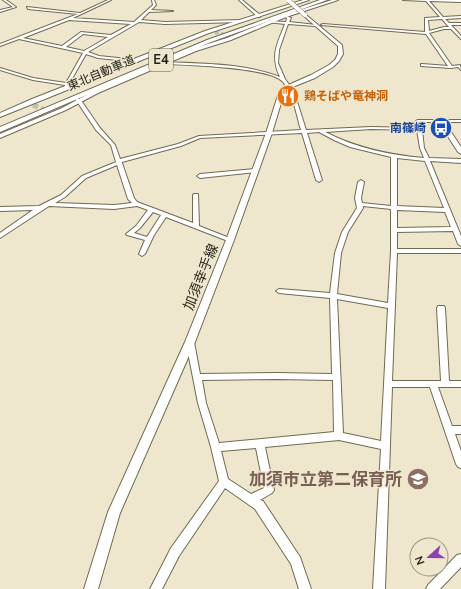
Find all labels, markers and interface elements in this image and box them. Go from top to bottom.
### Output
road number: E4 [149,49,173,71]
street label: 東北自動車道 [65,52,137,94]
restaurant icon: 鶏そばや竜神洞 [275,83,301,109]
place label: 鶏そばや竜神洞 [304,88,388,104]
bus stop icon: 南篠崎 [428,115,454,141]
place label: 南篠崎 [390,120,426,136]
street label: 加須幸手線 [179,241,223,313]
school or university icon: 加須市立第二保育所 [405,466,431,492]
place label: 加須市立第二保育所 [249,468,402,491]
north arrow [409,537,449,577]
text: N [412,554,429,567]

